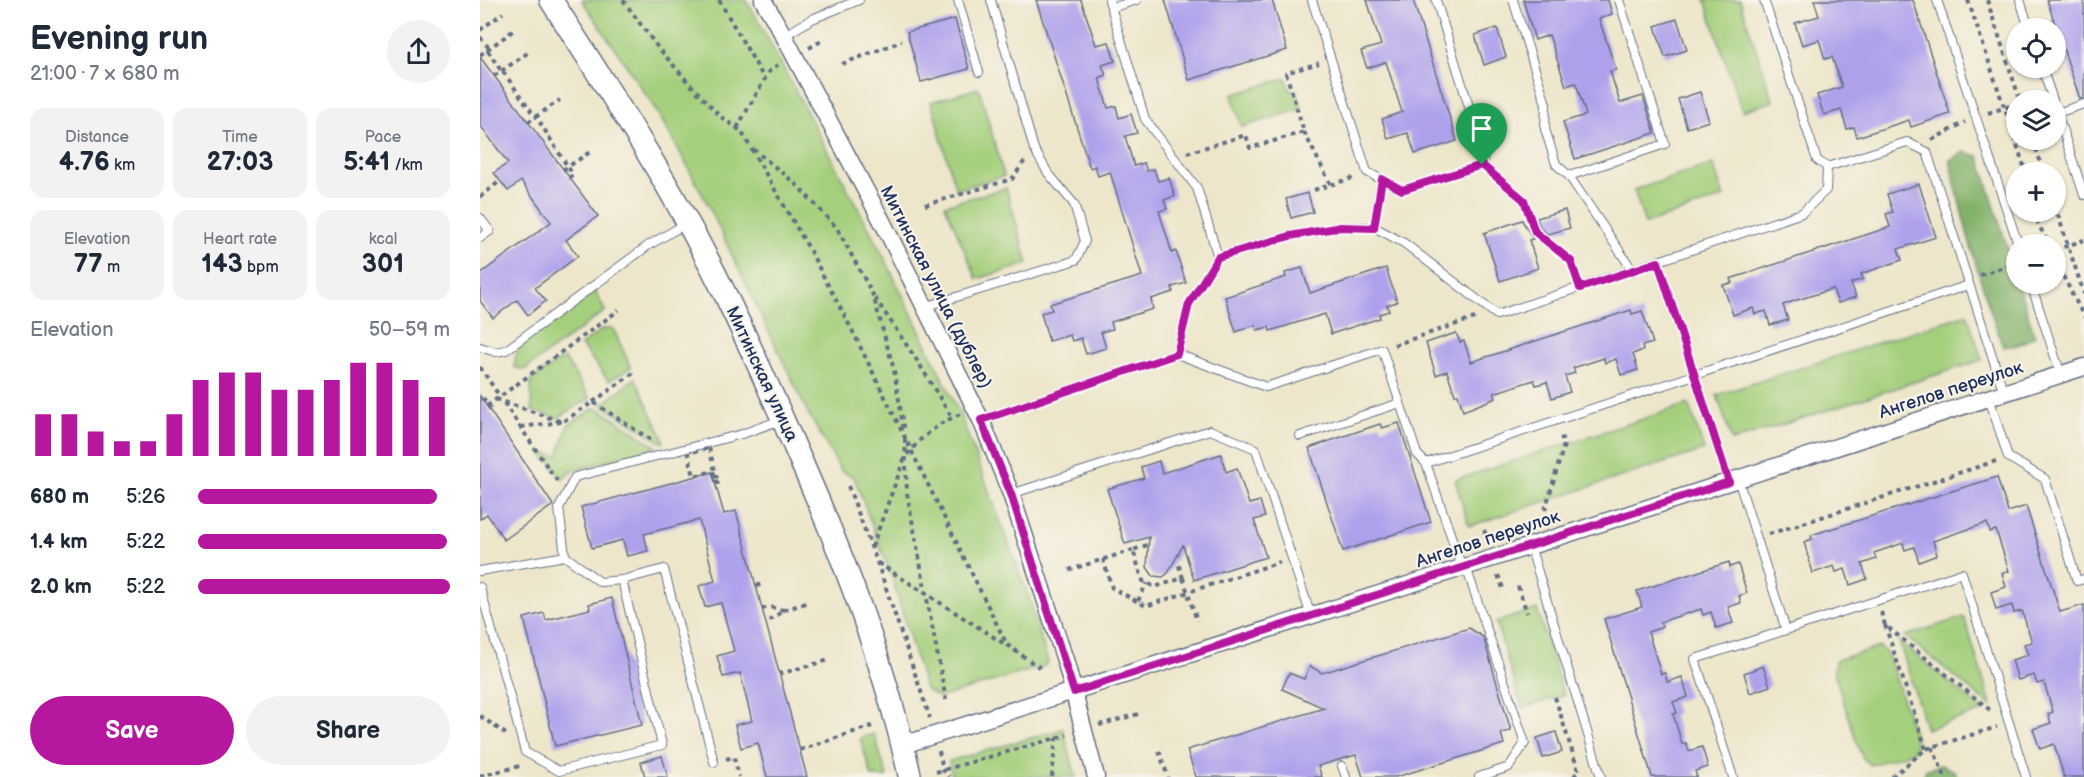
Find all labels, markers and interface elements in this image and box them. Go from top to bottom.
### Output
map controls [2006,18,2066,294]
button: locate [2006,18,2066,78]
text: Evening run [30,19,208,59]
button: share [387,20,450,83]
text: 21:00 · 7 × 680 m [30,62,180,86]
button: layers [2006,90,2066,150]
pin [1456,103,1507,165]
icon: arrive [1465,112,1498,145]
text: Distance [65,128,129,147]
text: Time [222,128,258,147]
text: Pace [365,128,401,147]
text: 4.76 [59,147,110,178]
text: 27:03 [207,147,273,178]
text: 5:41 [343,147,390,178]
text: km [110,156,135,175]
text: /km [390,156,423,175]
button: + [2006,162,2066,222]
street label: Митинская улица (дублер) [876,182,996,392]
text: Elevation [64,230,130,249]
text: Heart rate [203,230,277,249]
text: kcal [369,230,397,249]
button: − [2006,234,2066,294]
text: 77 [74,249,103,280]
text: 143 [201,249,243,280]
text: 301 [362,249,404,280]
text: m [103,258,120,277]
text: bpm [243,258,279,277]
street label: Митинская улица [721,303,803,445]
text: Elevation [30,318,113,342]
text: 50–59 m [369,318,450,342]
street label: Ангелов переулок [1875,357,2026,424]
text: 680 m [30,485,89,509]
text: 5:26 [126,485,166,509]
street label: Ангелов переулок [1412,506,1563,573]
text: 1.4 km [30,530,88,554]
text: 5:22 [126,530,165,554]
text: 2.0 km [30,575,92,599]
text: 5:22 [126,575,165,599]
button: Save [30,696,234,765]
button: Share [246,696,450,765]

